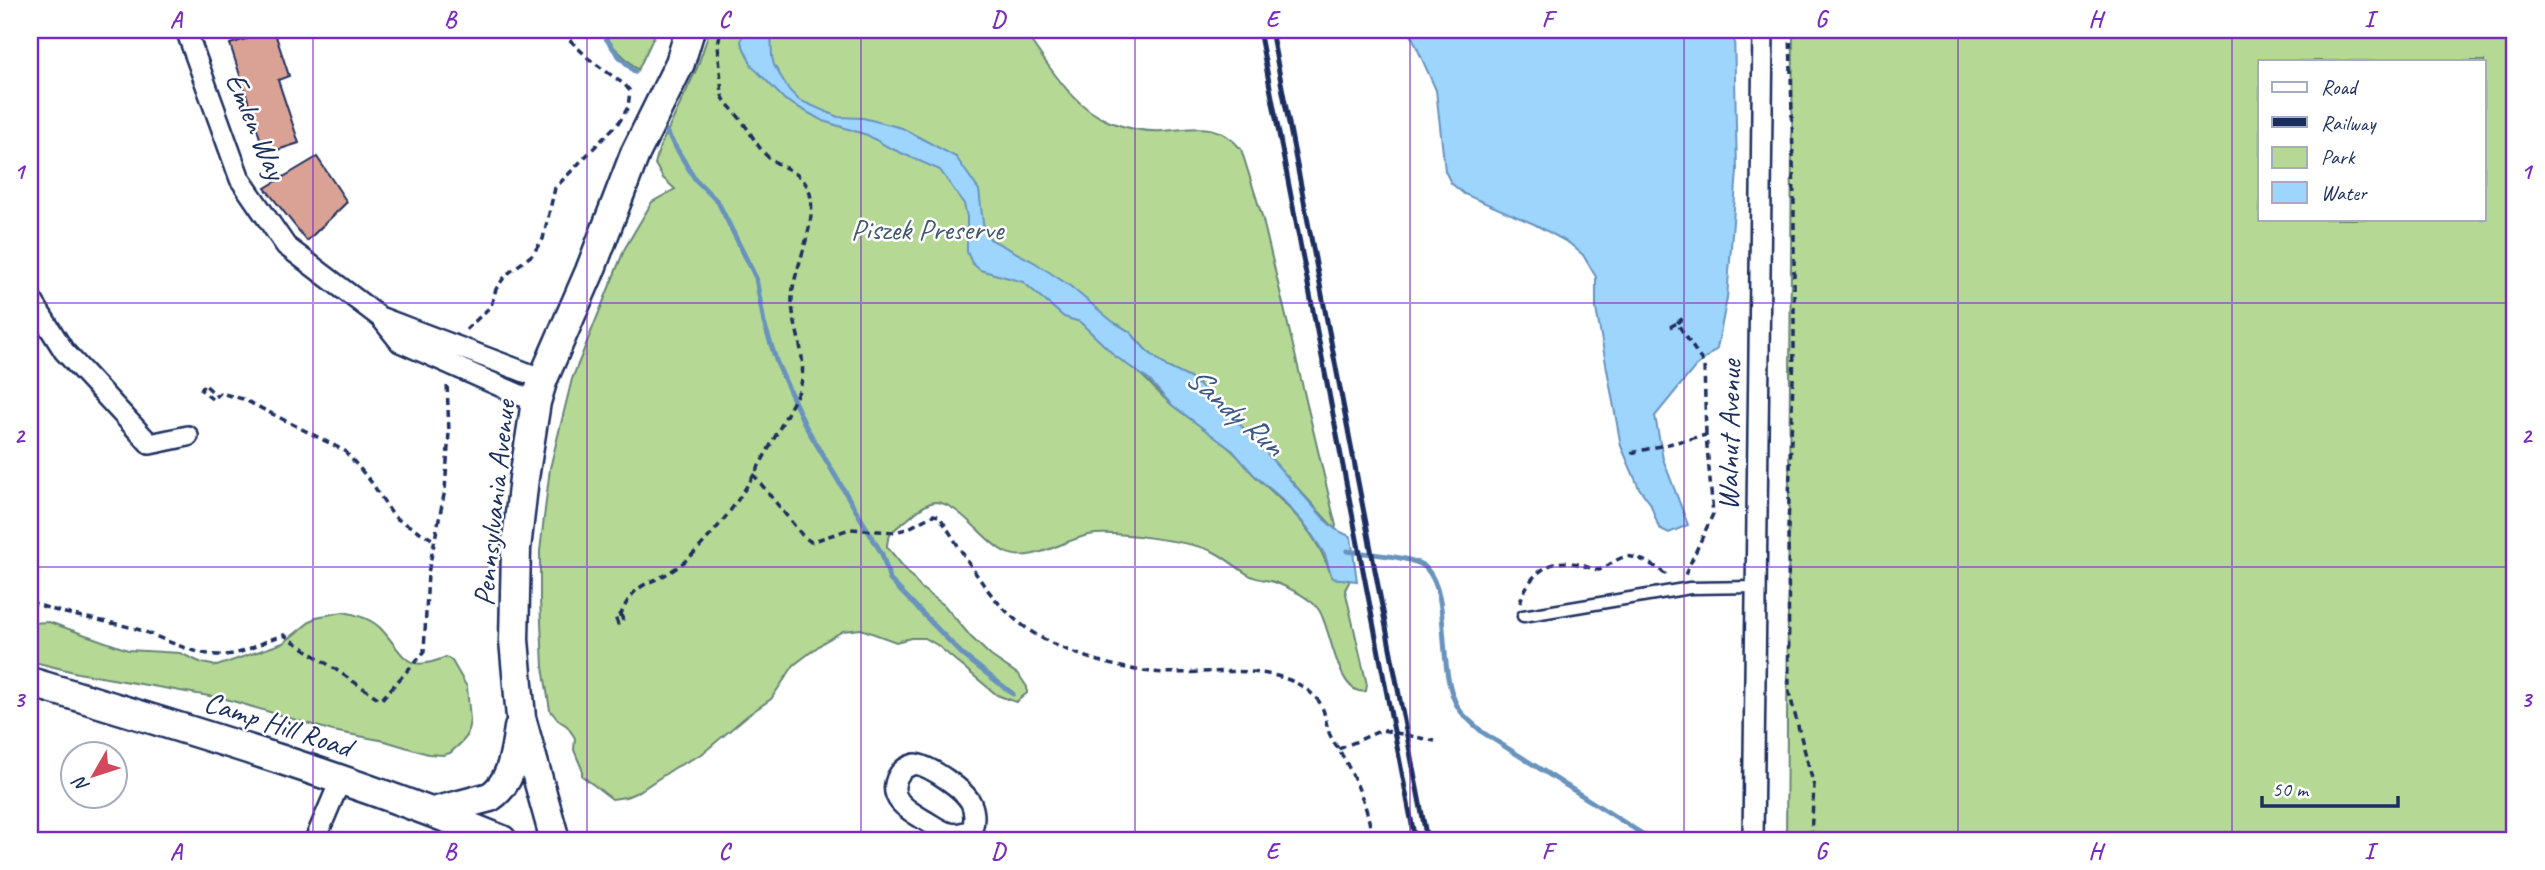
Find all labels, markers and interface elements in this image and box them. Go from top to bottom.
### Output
text: A [170,5,184,34]
text: B [444,5,458,34]
text: C [719,5,733,34]
text: D [991,5,1007,34]
text: E [1266,5,1282,34]
text: F [1542,5,1558,34]
text: G [1815,5,1830,34]
text: H [2088,5,2106,34]
text: I [2364,5,2379,34]
legend [2258,60,2486,220]
street label: Emlen Way [217,67,296,188]
text: Road [2321,74,2360,100]
text: Railway [2321,110,2377,136]
text: Park [2321,144,2356,170]
text: 1 [14,157,27,186]
text: 1 [2521,157,2534,186]
text: Water [2321,180,2368,206]
park label: Piszek Preserve [851,210,1005,248]
water label: Sandy Run [1177,357,1295,467]
street label: Walnut Avenue [1709,357,1749,511]
street label: Pennsylvania Avenue [464,396,524,608]
text: 2 [14,421,27,450]
text: 2 [2521,421,2534,450]
street label: Camp Hill Road [199,682,361,767]
text: 3 [14,685,27,714]
text: 3 [2521,685,2534,714]
north arrow [60,740,130,810]
scale bar [2262,765,2398,809]
text: N [67,770,95,797]
text: 50 m [2272,776,2310,802]
text: A [170,837,184,866]
text: B [444,837,458,866]
text: C [719,837,733,866]
text: D [991,837,1007,866]
text: E [1266,837,1282,866]
text: F [1542,837,1558,866]
text: G [1815,837,1830,866]
text: H [2088,837,2106,866]
text: I [2364,837,2379,866]

